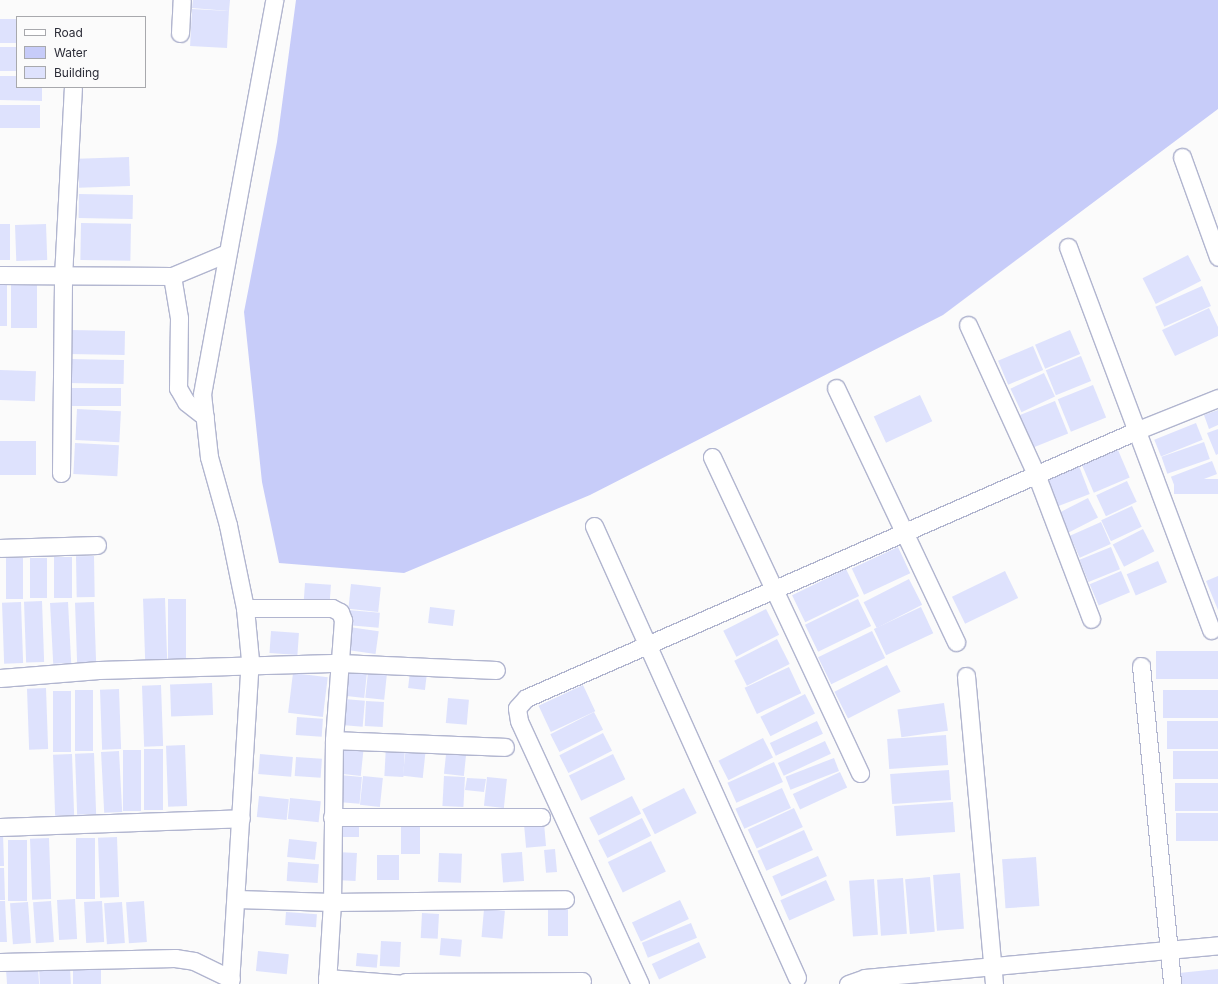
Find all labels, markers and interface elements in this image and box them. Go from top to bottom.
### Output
legend [16,16,146,88]
text: Road [54,25,83,40]
text: Water [54,45,87,60]
text: Building [54,65,99,80]

